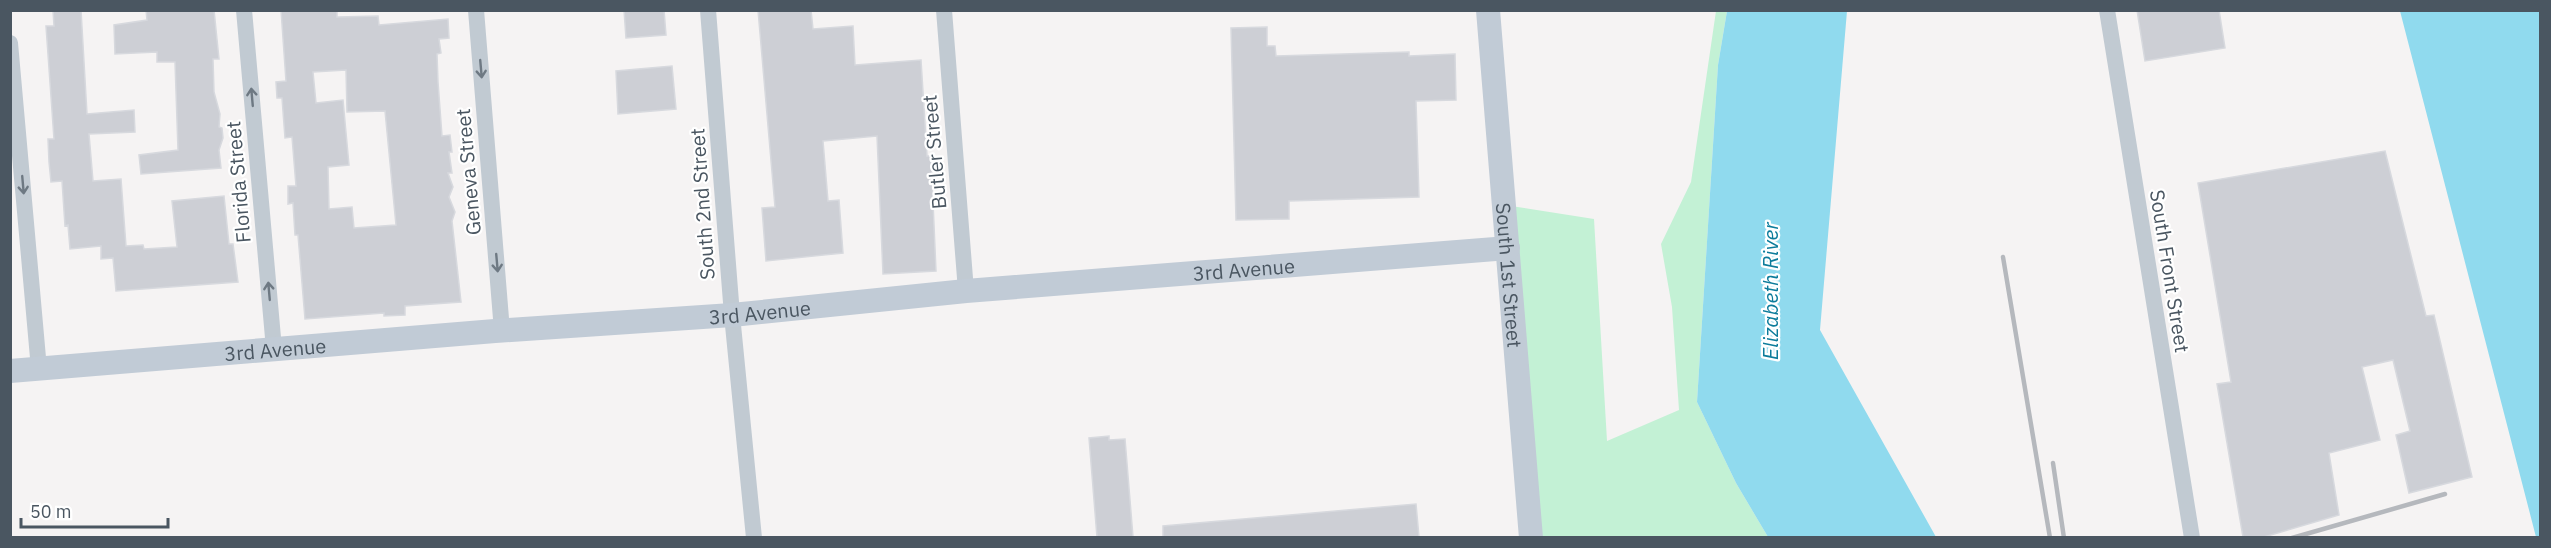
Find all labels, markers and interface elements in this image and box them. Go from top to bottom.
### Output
one-way arrow [476,58,487,78]
one-way arrow [246,87,257,107]
street label: Butler Street [916,94,952,210]
street label: Geneva Street [449,108,487,236]
street label: Florida Street [219,120,257,244]
street label: South 2nd Street [683,127,721,281]
one-way arrow [18,175,29,195]
street label: South Front Street [2144,188,2196,354]
street label: South 1st Street [1490,201,1529,349]
water label: Elizabeth River [1756,221,1784,360]
street label: 3rd Avenue [1192,251,1296,286]
one-way arrow [492,253,503,273]
one-way arrow [263,281,274,301]
street label: 3rd Avenue [708,294,812,330]
street label: 3rd Avenue [223,331,327,367]
scale bar [21,491,168,529]
text: 50 m [30,500,72,523]

